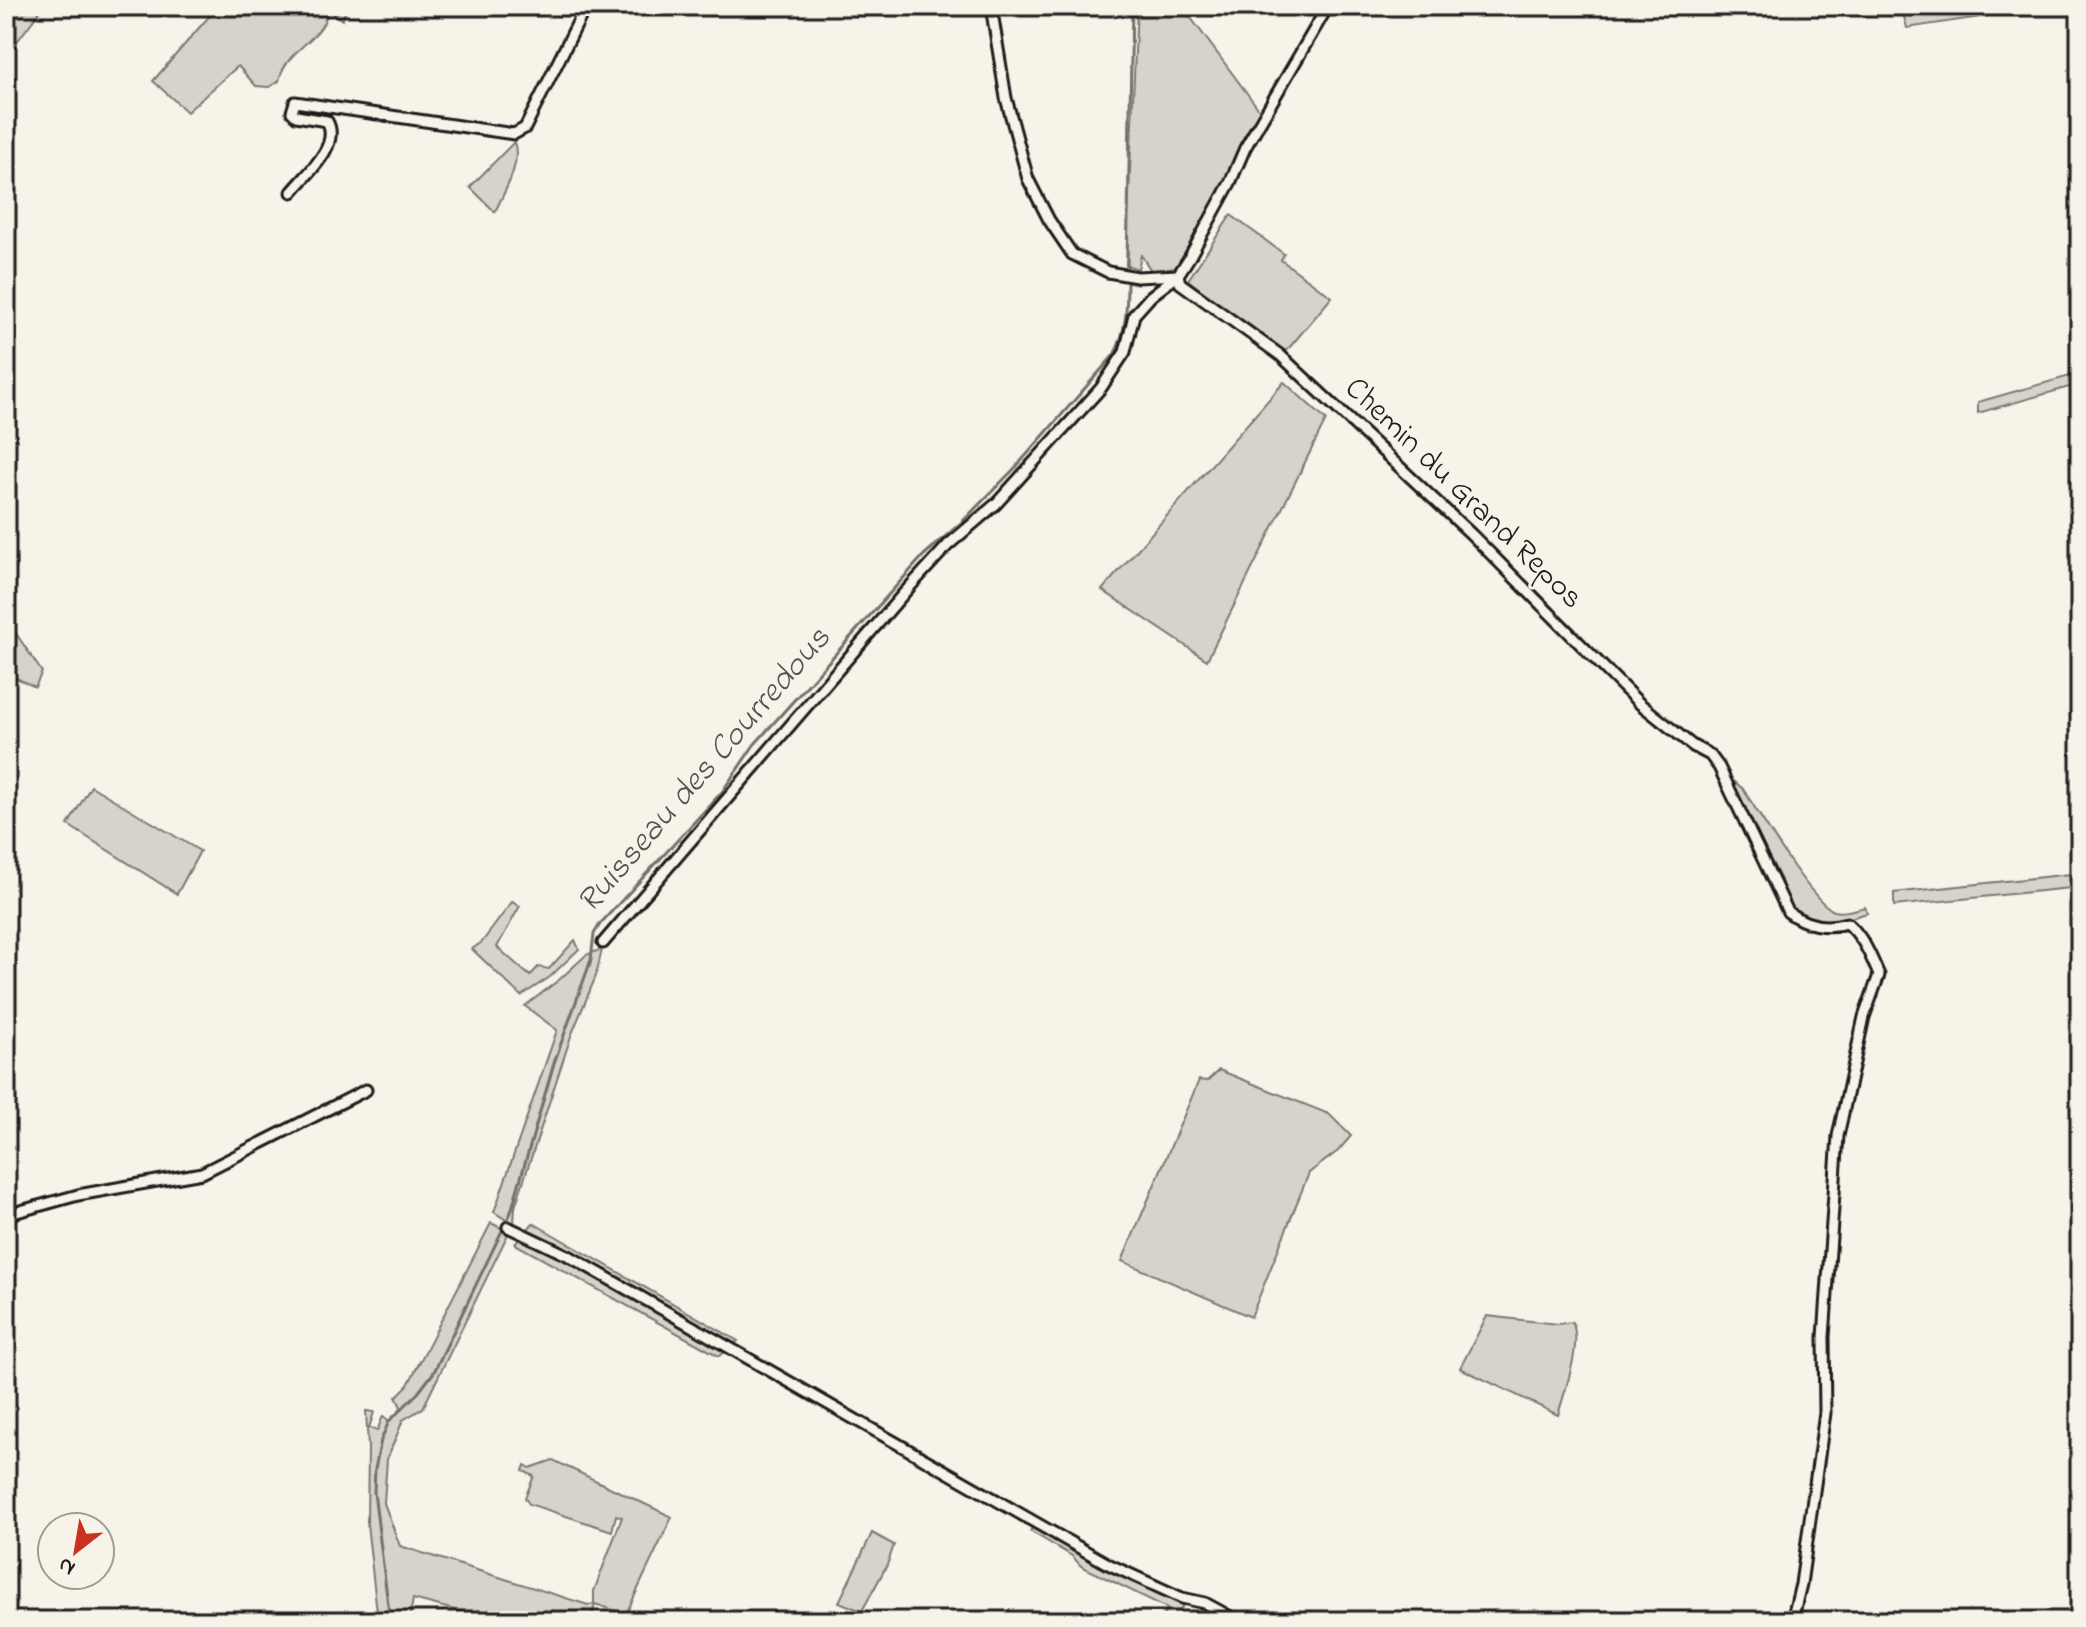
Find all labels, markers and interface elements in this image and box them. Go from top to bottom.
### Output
street label: Chemin du Grand Repos [1333,367,1593,621]
water label: Ruisseau des Courredous [566,616,844,925]
north arrow [36,1511,116,1591]
text: N [53,1548,82,1583]

